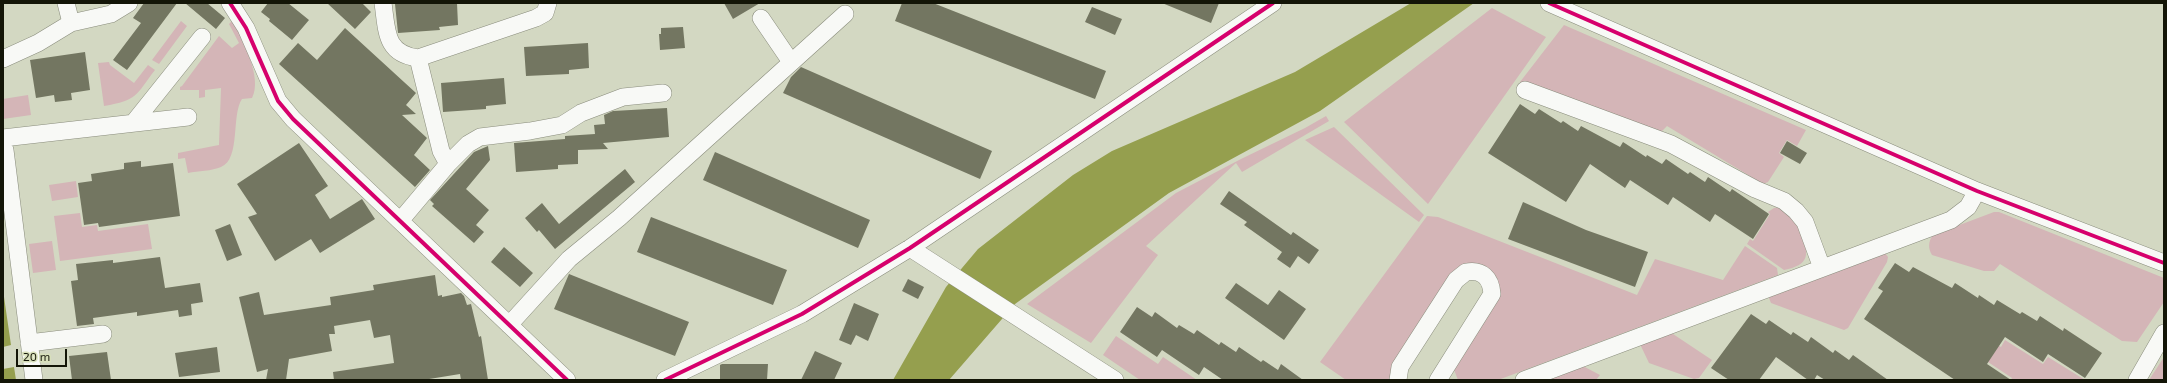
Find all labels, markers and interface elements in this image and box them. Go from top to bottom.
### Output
scale bar [18,341,69,367]
text: 20 m [23,349,50,363]

